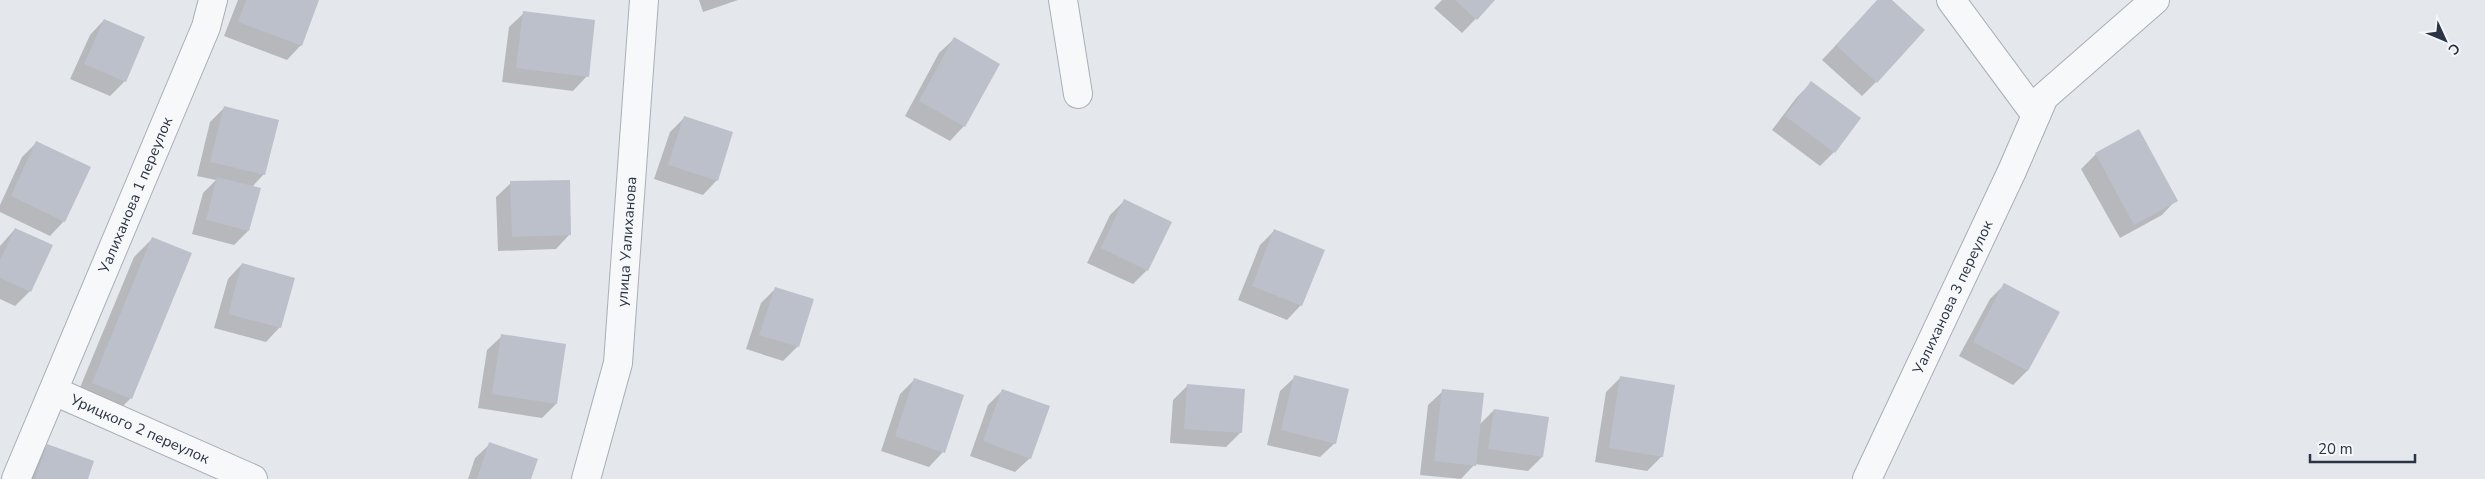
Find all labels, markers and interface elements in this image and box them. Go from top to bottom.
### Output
north arrow [2420,15,2470,65]
text: С [2444,39,2464,59]
street label: Уалиханова 1 переулок [93,114,177,277]
street label: улица Уалиханова [612,176,641,307]
street label: Уалиханова 3 переулок [1907,217,1997,378]
street label: Урицкого 2 переулок [66,389,213,469]
scale bar [2310,432,2415,464]
text: 20 m [2318,439,2353,459]

